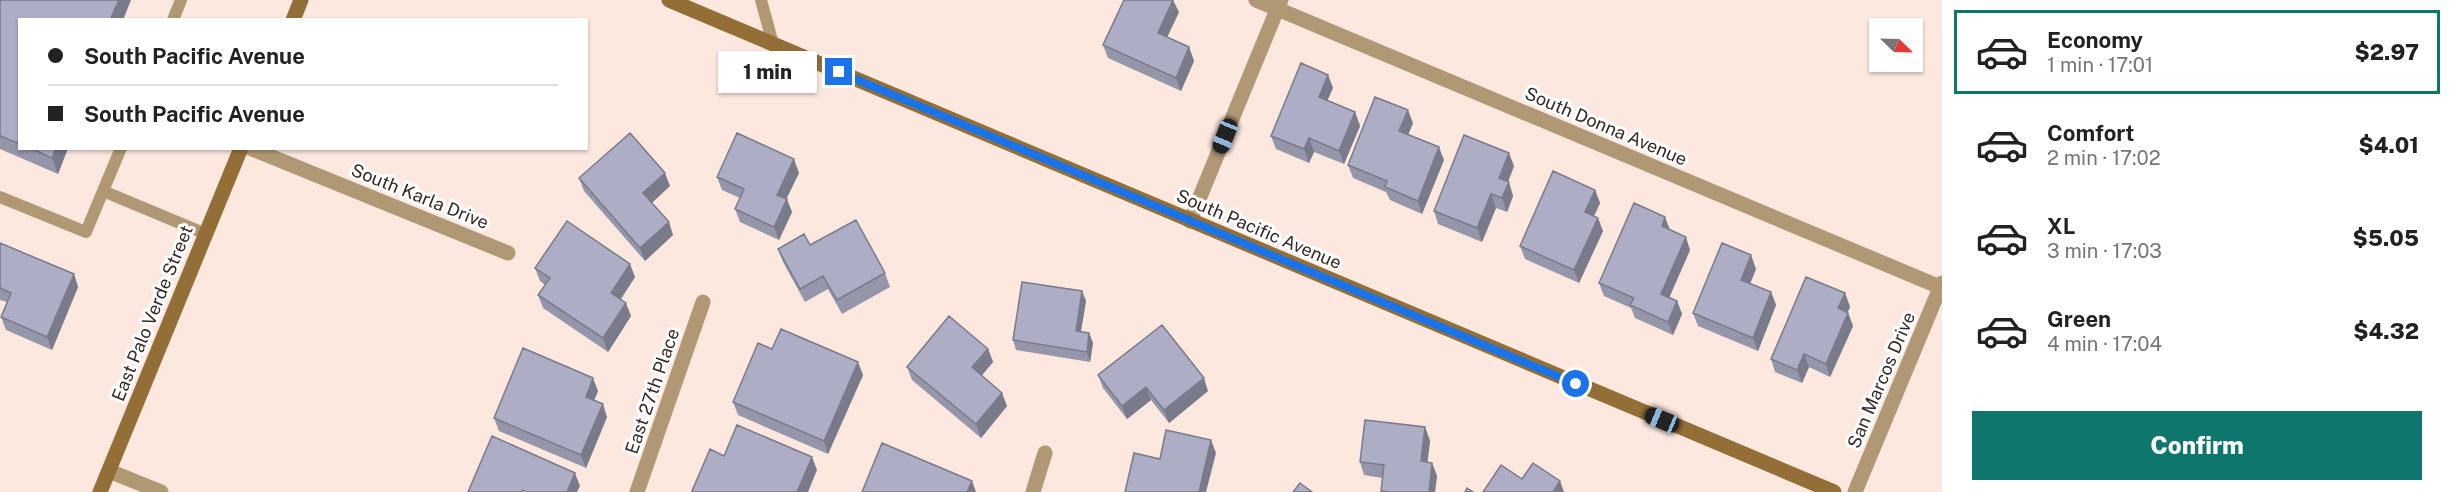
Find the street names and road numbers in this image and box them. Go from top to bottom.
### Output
street label: South Donna Avenue [1522,82,1690,170]
street label: South Karla Drive [348,159,492,233]
street label: South Pacific Avenue [1173,185,1345,273]
street label: East Palo Verde Street [107,222,197,404]
street label: San Marcos Drive [1843,309,1919,451]
street label: East 27th Place [621,326,683,456]

